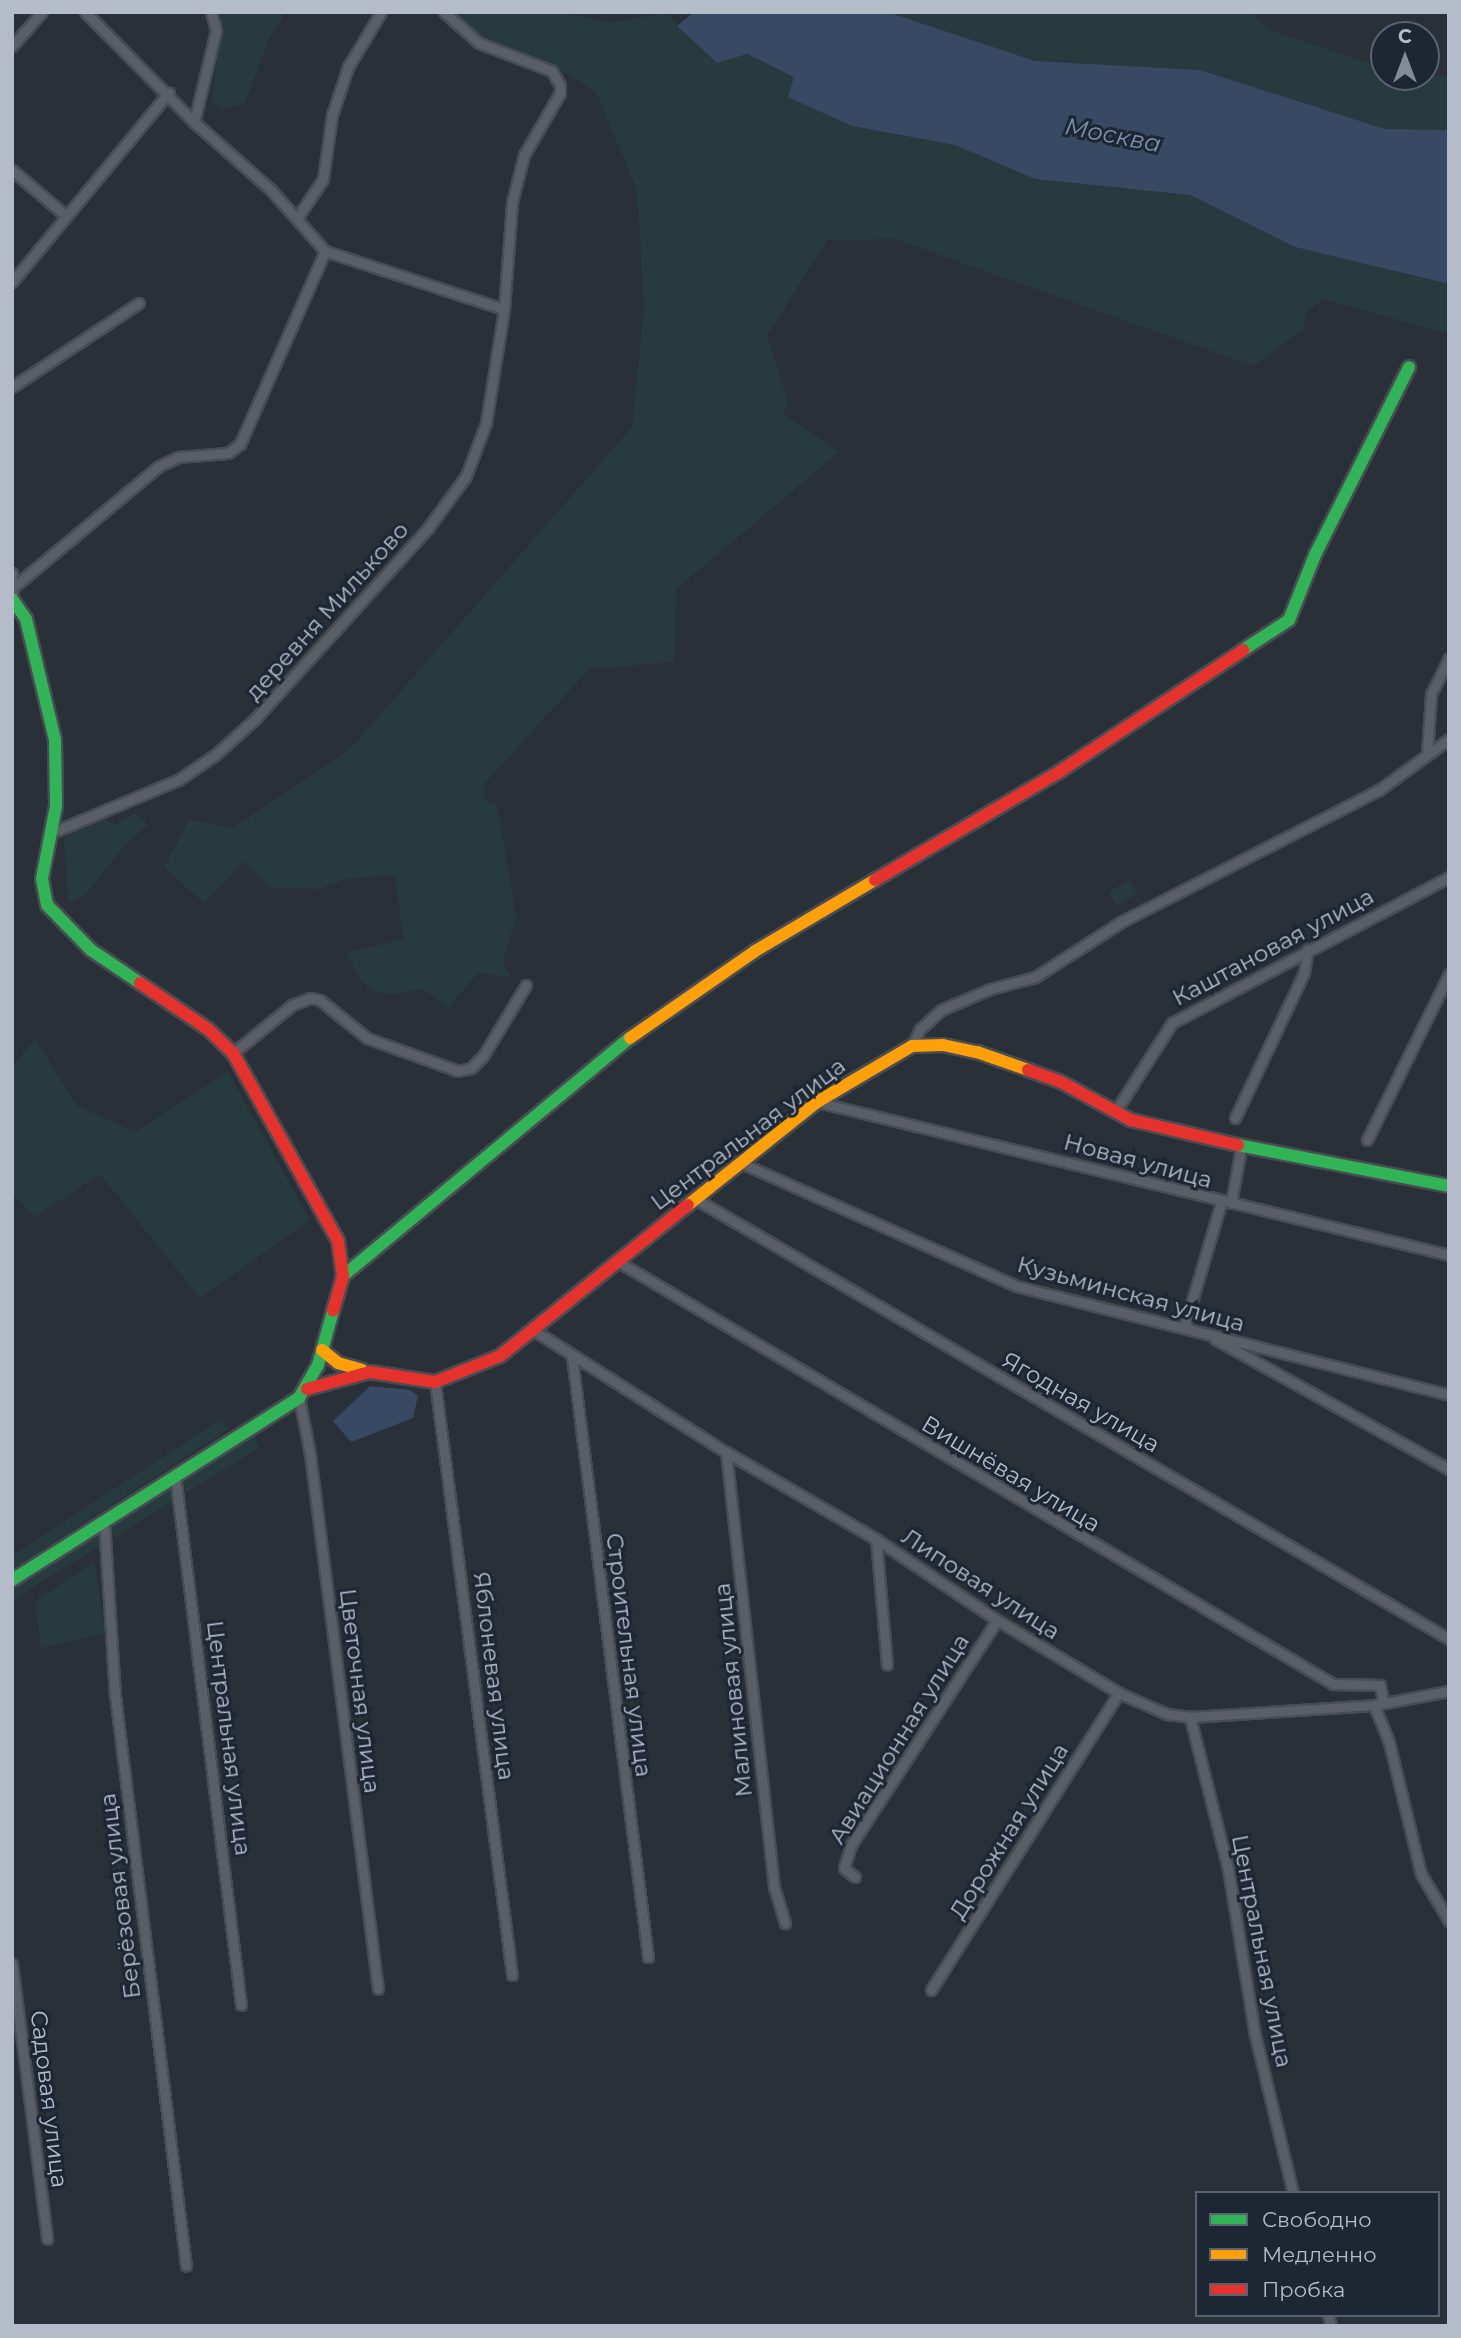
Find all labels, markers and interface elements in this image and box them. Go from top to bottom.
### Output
north arrow [1370,21,1440,91]
text: С [1398,25,1412,48]
water label: Москва [1062,112,1164,158]
street label: деревня Мильково [240,516,414,706]
street label: Каштановая улица [1168,882,1378,1012]
street label: Центральная улица [645,1052,851,1216]
street label: Новая улица [1061,1128,1215,1194]
street label: Кузьминская улица [1014,1250,1248,1338]
street label: Ягодная улица [997,1346,1165,1458]
street label: Вишнёвая улица [917,1410,1105,1538]
street label: Липовая улица [897,1523,1065,1645]
street label: Строительная улица [600,1531,658,1779]
street label: Яблоневая улица [468,1570,520,1782]
street label: Малиновая улица [708,1582,758,1798]
street label: Цветочная улица [334,1587,386,1795]
street label: Центральная улица [201,1619,257,1857]
street label: Авиационная улица [823,1629,975,1849]
street label: Дорожная улица [944,1738,1074,1924]
street label: Берёзовая улица [94,1792,146,2000]
street label: Центральная улица [1226,1832,1298,2070]
street label: Садовая улица [24,2009,74,2189]
legend [1195,2191,1440,2317]
text: Свободно [1262,2207,1372,2232]
text: Медленно [1262,2242,1377,2267]
text: Пробка [1262,2277,1345,2302]

